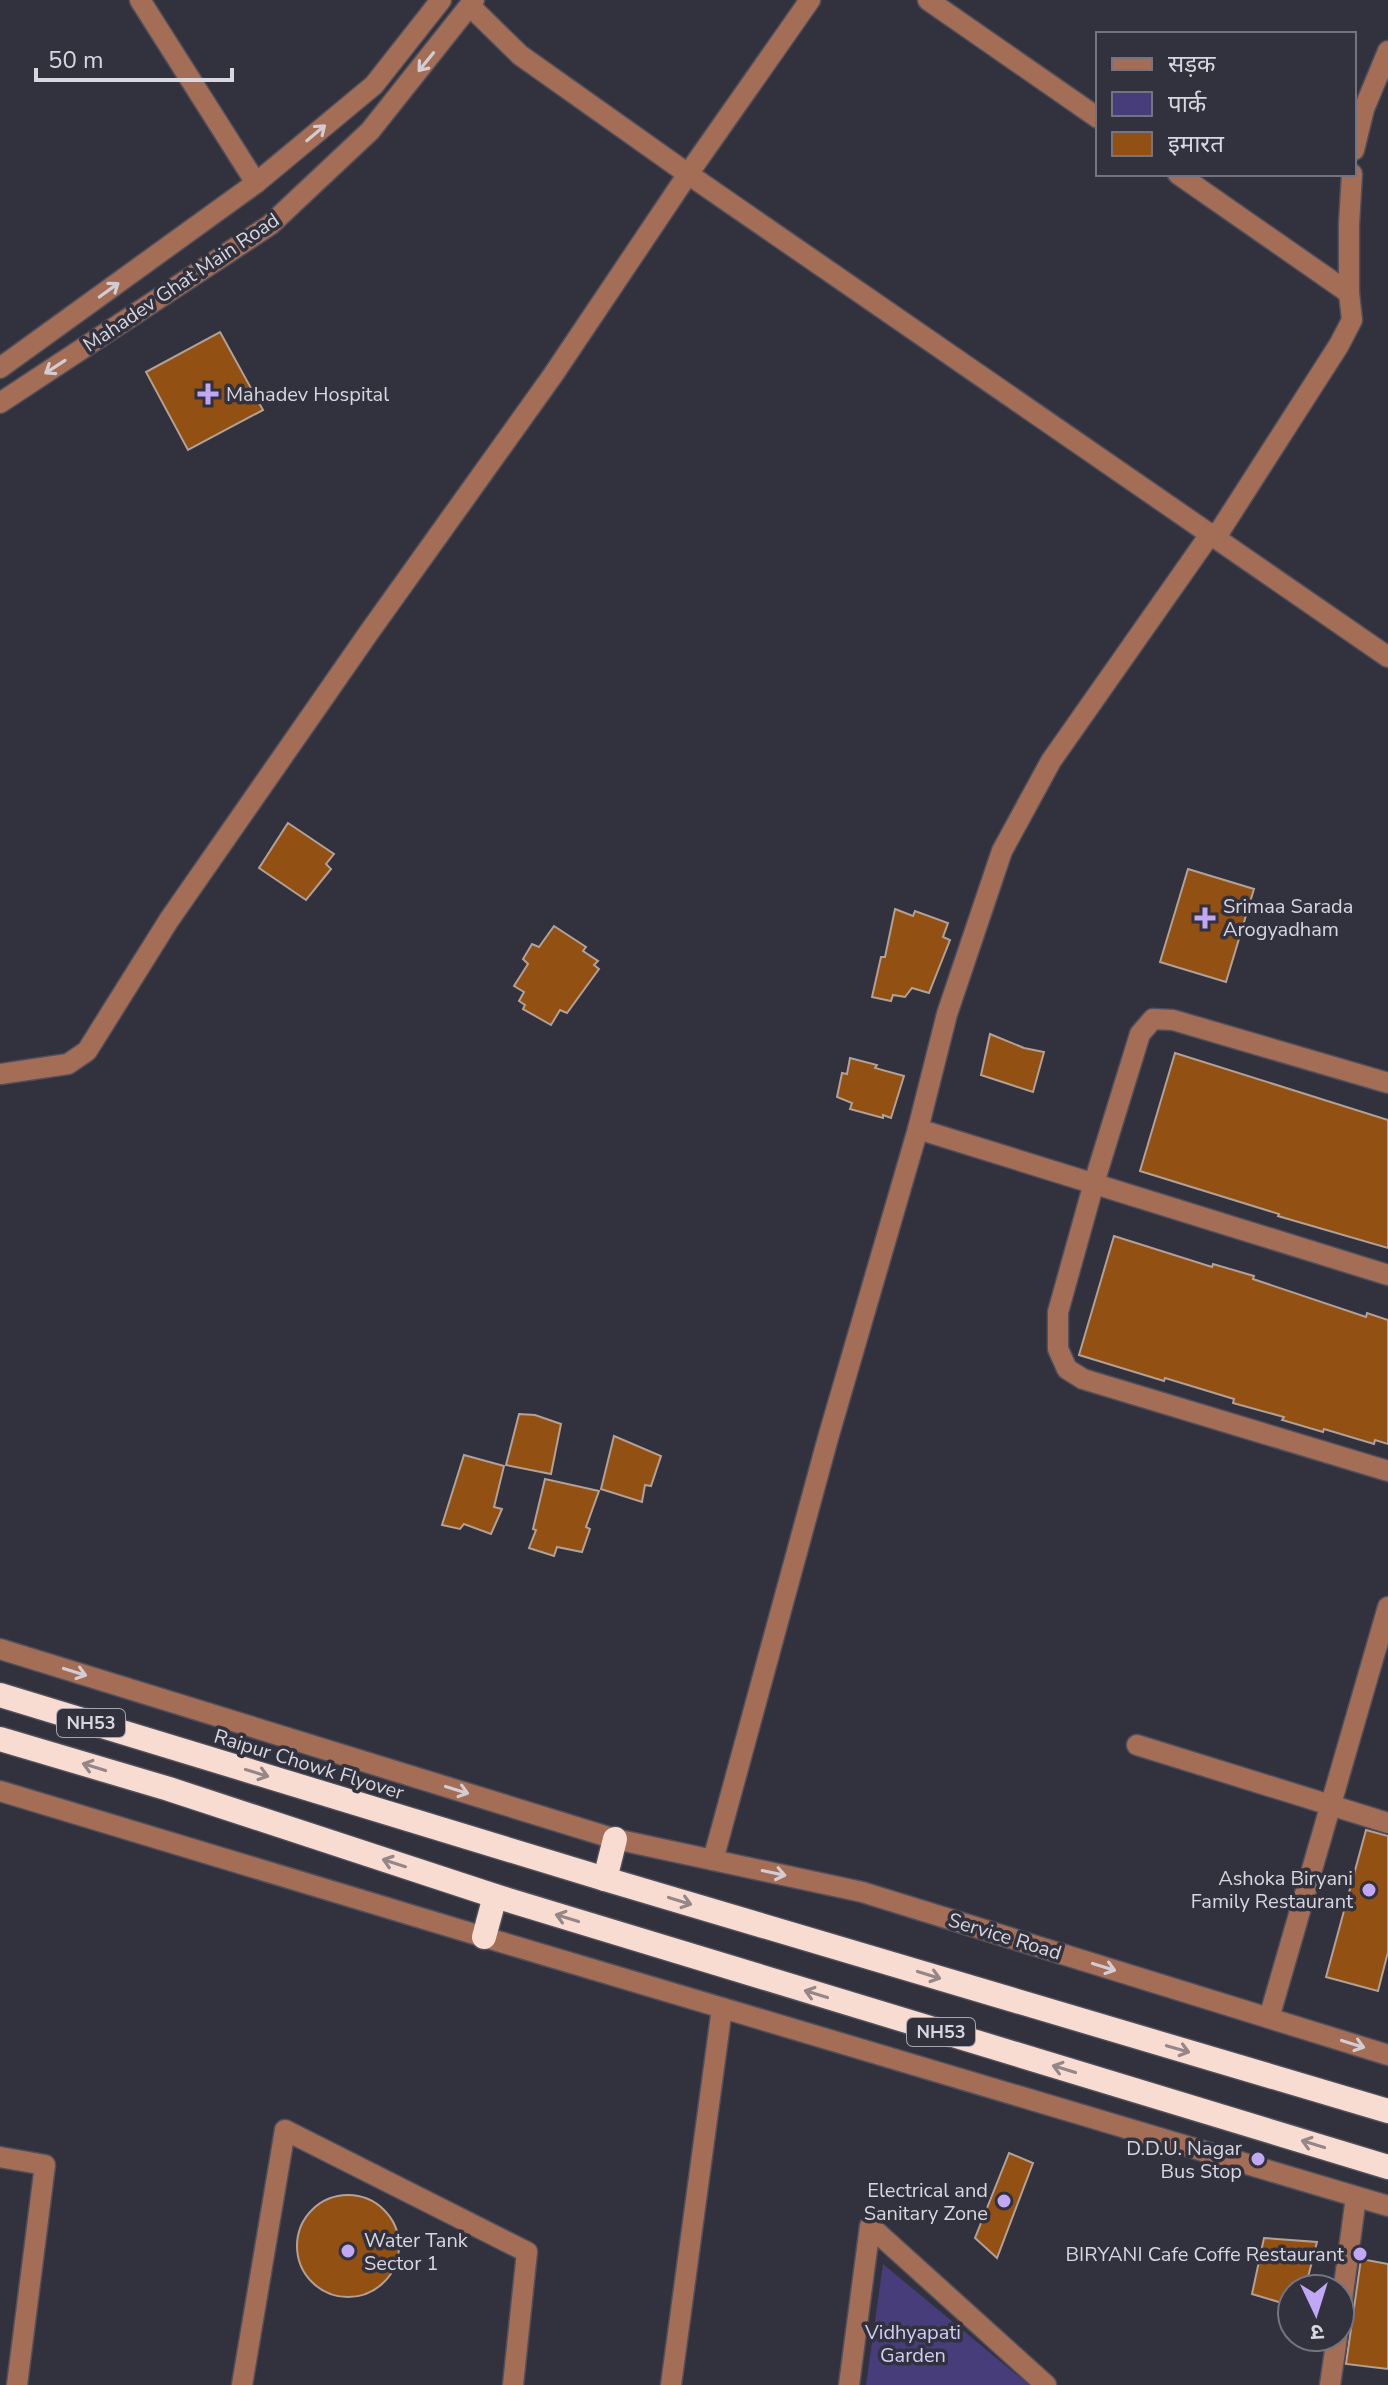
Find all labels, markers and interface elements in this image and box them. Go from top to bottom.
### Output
scale bar [36,32,232,82]
legend [1096,32,1356,176]
text: 50 m [48,44,104,76]
text: सड़क [1168,48,1216,80]
one-way arrow [417,51,435,72]
text: पार्क [1168,88,1207,120]
one-way arrow [305,124,326,142]
text: इमारत [1168,128,1225,160]
street label: Mahadev Ghat Main Road [78,207,285,358]
one-way arrow [97,282,119,298]
one-way arrow [44,359,67,375]
place label: Mahadev Hospital [226,381,389,408]
marker: Mahadev Hospital [197,383,219,405]
place label: Srimaa Sarada Arogyadham [1223,893,1353,943]
marker: Srimaa Sarada Arogyadham [1194,907,1216,929]
one-way arrow [62,1665,87,1680]
road number: NH53 [57,1709,125,1737]
street label: Raipur Chowk Flyover [211,1723,407,1806]
one-way arrow [82,1759,108,1774]
one-way arrow [243,1766,269,1781]
one-way arrow [443,1783,469,1798]
one-way arrow [382,1855,407,1870]
place label: Ashoka Biryani Family Restaurant [1191,1865,1354,1915]
one-way arrow [760,1866,786,1881]
marker: Ashoka Biryani Family Restaurant [1360,1881,1378,1899]
one-way arrow [666,1894,692,1909]
street label: Service Road [945,1906,1065,1966]
one-way arrow [554,1910,580,1925]
one-way arrow [1091,1960,1117,1975]
one-way arrow [915,1968,941,1983]
one-way arrow [803,1986,829,2001]
road number: NH53 [907,2018,975,2046]
one-way arrow [1339,2037,1365,2052]
one-way arrow [1165,2042,1191,2057]
one-way arrow [1052,2061,1078,2076]
place label: D.D.U. Nagar Bus Stop [1126,2135,1242,2185]
one-way arrow [1301,2136,1327,2151]
marker: D.D.U. Nagar Bus Stop [1249,2150,1267,2168]
place label: Electrical and Sanitary Zone [864,2177,988,2227]
marker: Electrical and Sanitary Zone [995,2192,1013,2210]
place label: Water Tank Sector 1 [364,2227,469,2277]
place label: BIRYANI Cafe Coffe Restaurant [1066,2241,1345,2268]
marker: Water Tank Sector 1 [339,2242,357,2260]
marker: BIRYANI Cafe Coffe Restaurant [1351,2245,1369,2263]
north arrow [1276,2273,1356,2353]
text: उ [1309,2317,1325,2347]
park label: Vidhyapati Garden [864,2319,961,2369]

